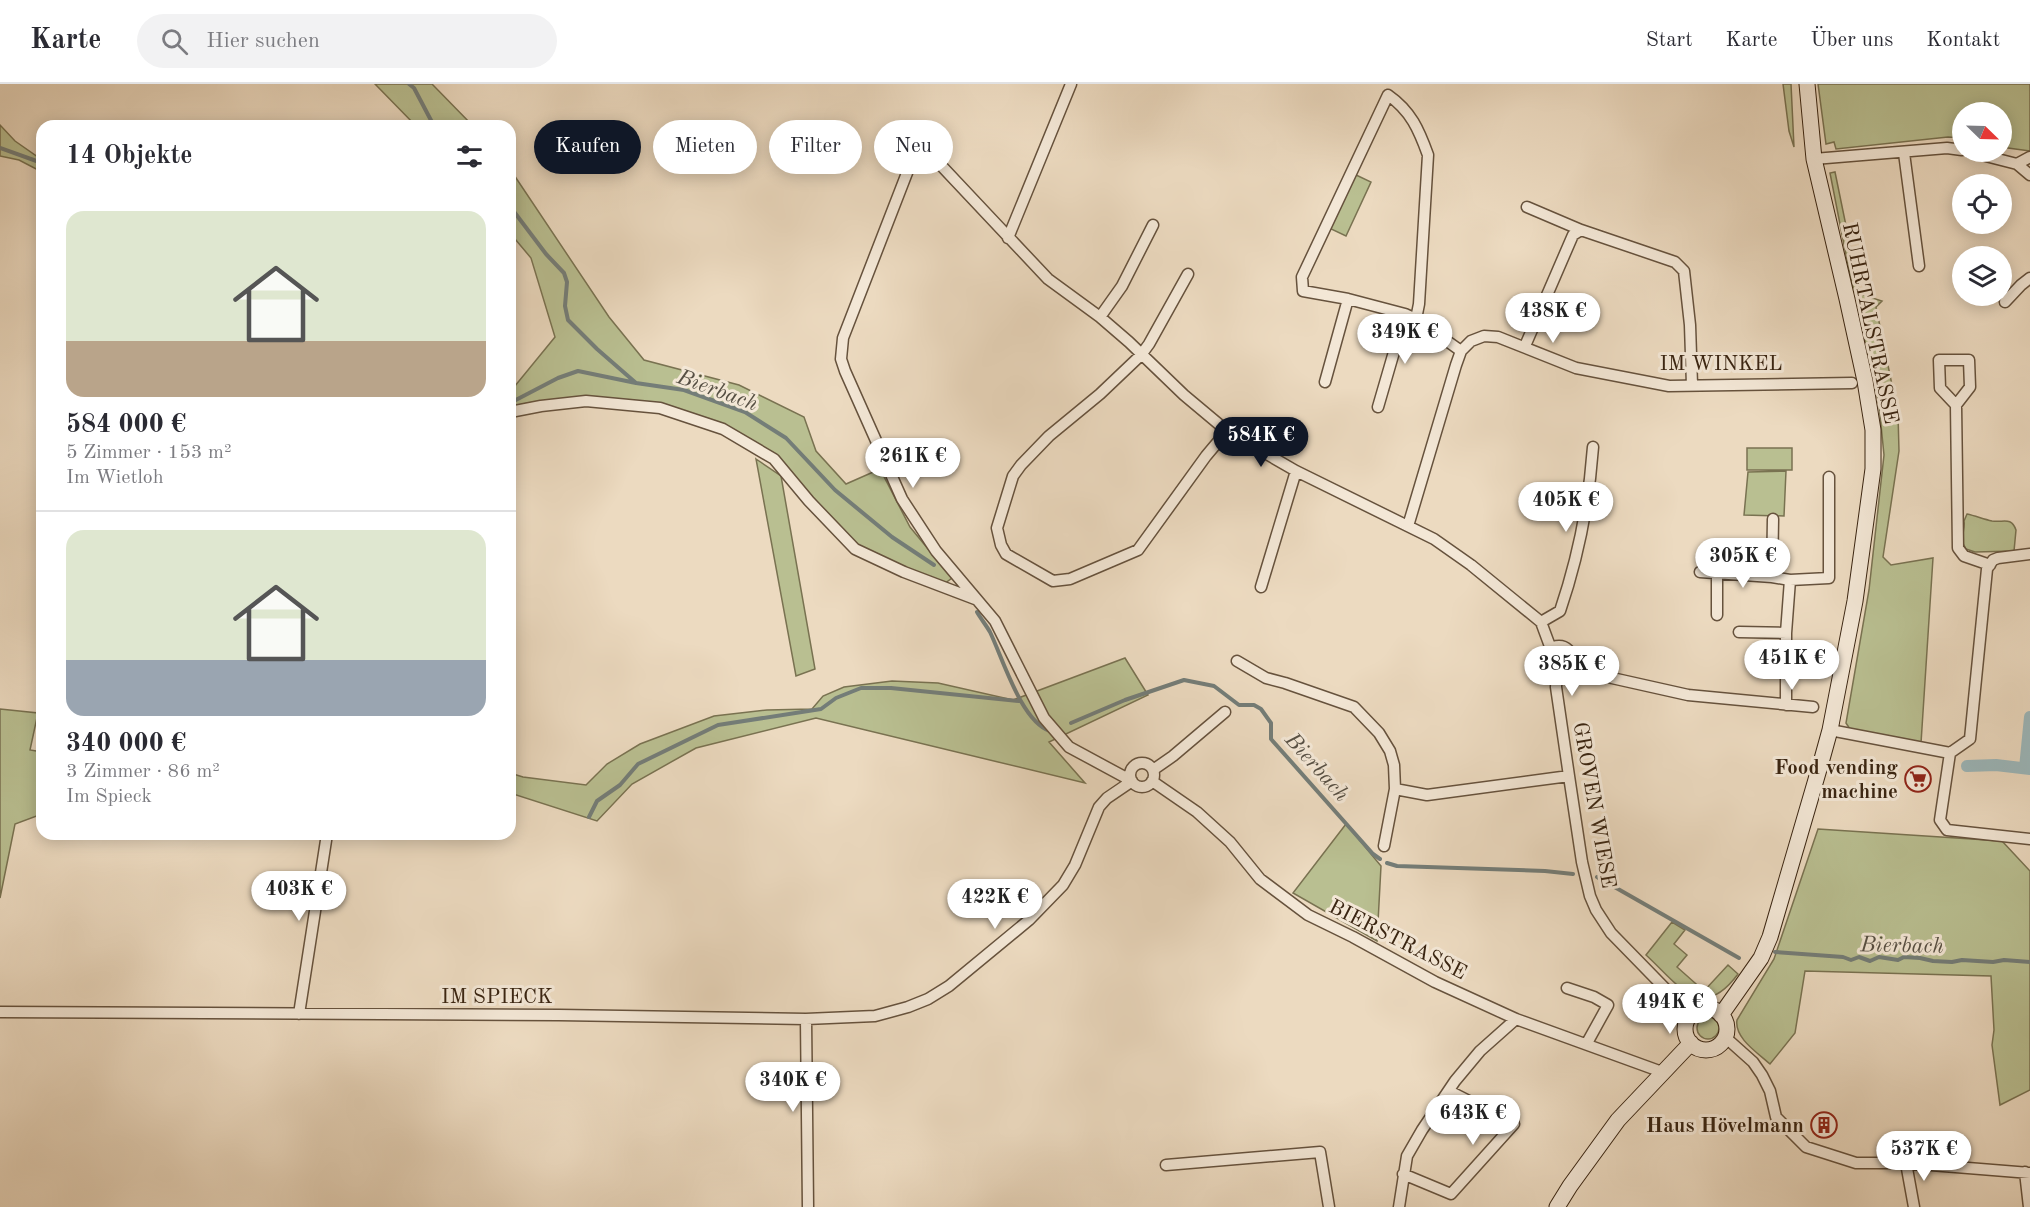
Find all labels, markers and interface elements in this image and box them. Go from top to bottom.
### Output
search box [137,14,557,68]
icon: search [158,25,191,58]
text: Karte [30,27,101,55]
text: Hier suchen [206,30,320,52]
text: Start [1646,30,1693,51]
text: Karte [1726,30,1777,51]
text: Über uns [1810,30,1893,51]
text: Kontakt [1926,30,2000,51]
north arrow [1952,102,2012,162]
map controls [1952,102,2012,306]
chip: Kaufen [534,120,641,174]
chip: Mieten [653,120,757,174]
chip: Filter [769,120,862,174]
chip: Neu [874,120,953,174]
icon: filters [453,140,486,173]
text: 14 Objekte [66,143,193,169]
button: locate [1952,174,2012,234]
street label: RUHRTALSTRASSE [1838,221,1901,426]
button: layers [1952,246,2012,306]
icon: home [222,250,330,358]
pin: 438K € [1504,293,1602,344]
text: 438K € [1519,302,1587,322]
pin: 349K € [1356,314,1454,365]
text: 349K € [1371,323,1439,343]
street label: IM WINKEL [1659,354,1783,375]
water label: Bierbach [673,366,761,416]
text: 584 000 € [66,412,186,438]
pin: 584K € [1212,417,1310,468]
text: 584K € [1227,426,1295,446]
pin: 261K € [864,438,962,489]
text: 5 Zimmer · 153 m² [66,443,231,463]
text: 261K € [879,447,947,467]
text: Im Wietloh [66,468,164,488]
pin: 405K € [1517,482,1615,533]
text: 405K € [1532,491,1600,511]
pin: 305K € [1694,538,1792,589]
text: 305K € [1709,547,1777,567]
icon: home [222,569,330,677]
pin: 451K € [1743,640,1841,691]
pin: 385K € [1523,646,1621,697]
text: 451K € [1758,649,1826,669]
text: 385K € [1538,655,1606,675]
street label: GROVEN WIESE [1569,720,1619,890]
water label: Bierbach [1280,728,1353,806]
text: 340 000 € [66,731,186,757]
place label: Food vending machine [1774,758,1898,803]
text: 3 Zimmer · 86 m² [66,762,220,782]
supermarket icon: Food vending machine [1903,764,1933,794]
text: Im Spieck [66,787,152,807]
pin: 403K € [250,871,348,922]
pin: 422K € [946,879,1044,930]
text: 403K € [265,880,333,900]
text: 422K € [961,888,1029,908]
street label: BIERSTRASSE [1325,896,1470,984]
water label: Bierbach [1859,934,1944,958]
pin: 494K € [1621,984,1719,1035]
street label: IM SPIECK [441,987,553,1008]
text: 494K € [1636,993,1704,1013]
pin: 340K € [744,1062,842,1113]
text: 340K € [759,1071,827,1091]
pin: 643K € [1424,1095,1522,1146]
text: 643K € [1439,1104,1507,1124]
building icon: Haus Hövelmann [1809,1110,1839,1140]
place label: Haus Hövelmann [1646,1116,1804,1137]
pin: 537K € [1875,1131,1973,1182]
text: 537K € [1890,1140,1958,1160]

